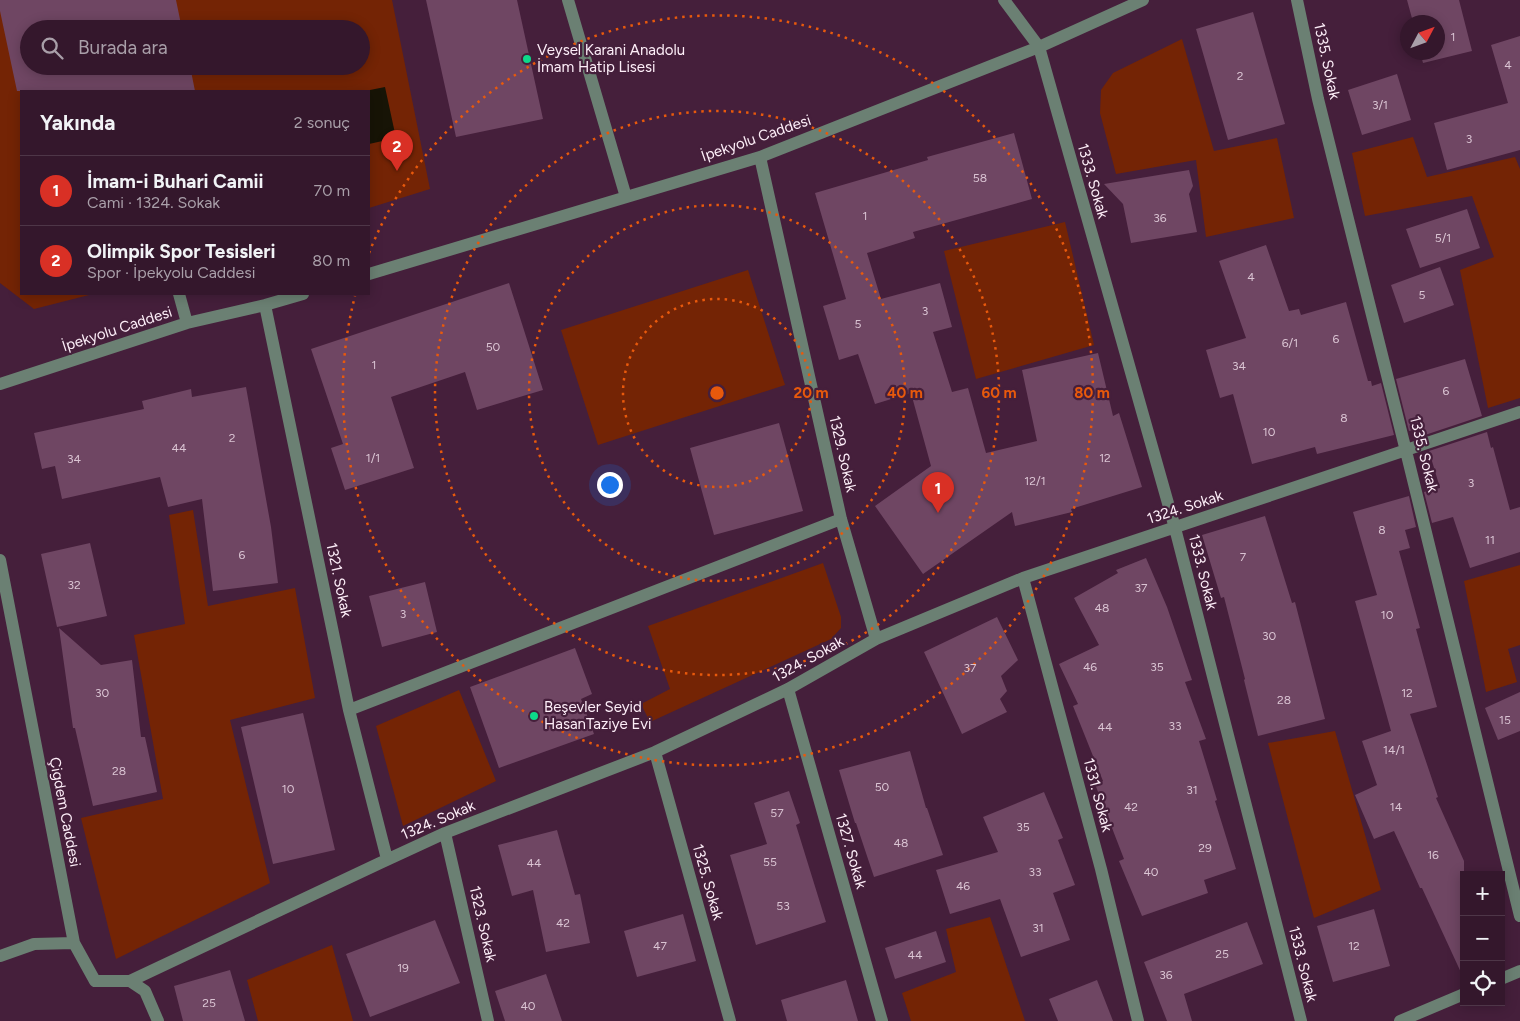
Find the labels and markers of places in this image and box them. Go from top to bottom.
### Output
place label: Veysel Karani Anadolu İmam Hatip Lisesi [537,41,685,76]
marker: Veysel Karani Anadolu İmam Hatip Lisesi [521,53,533,65]
pin: 2 [381,130,413,171]
centre of rings [708,384,726,402]
pin: 1 [922,472,954,513]
place label: Beşevler Seyid HasanTaziye Evi [544,698,652,733]
marker: Beşevler Seyid HasanTaziye Evi [528,710,540,722]

